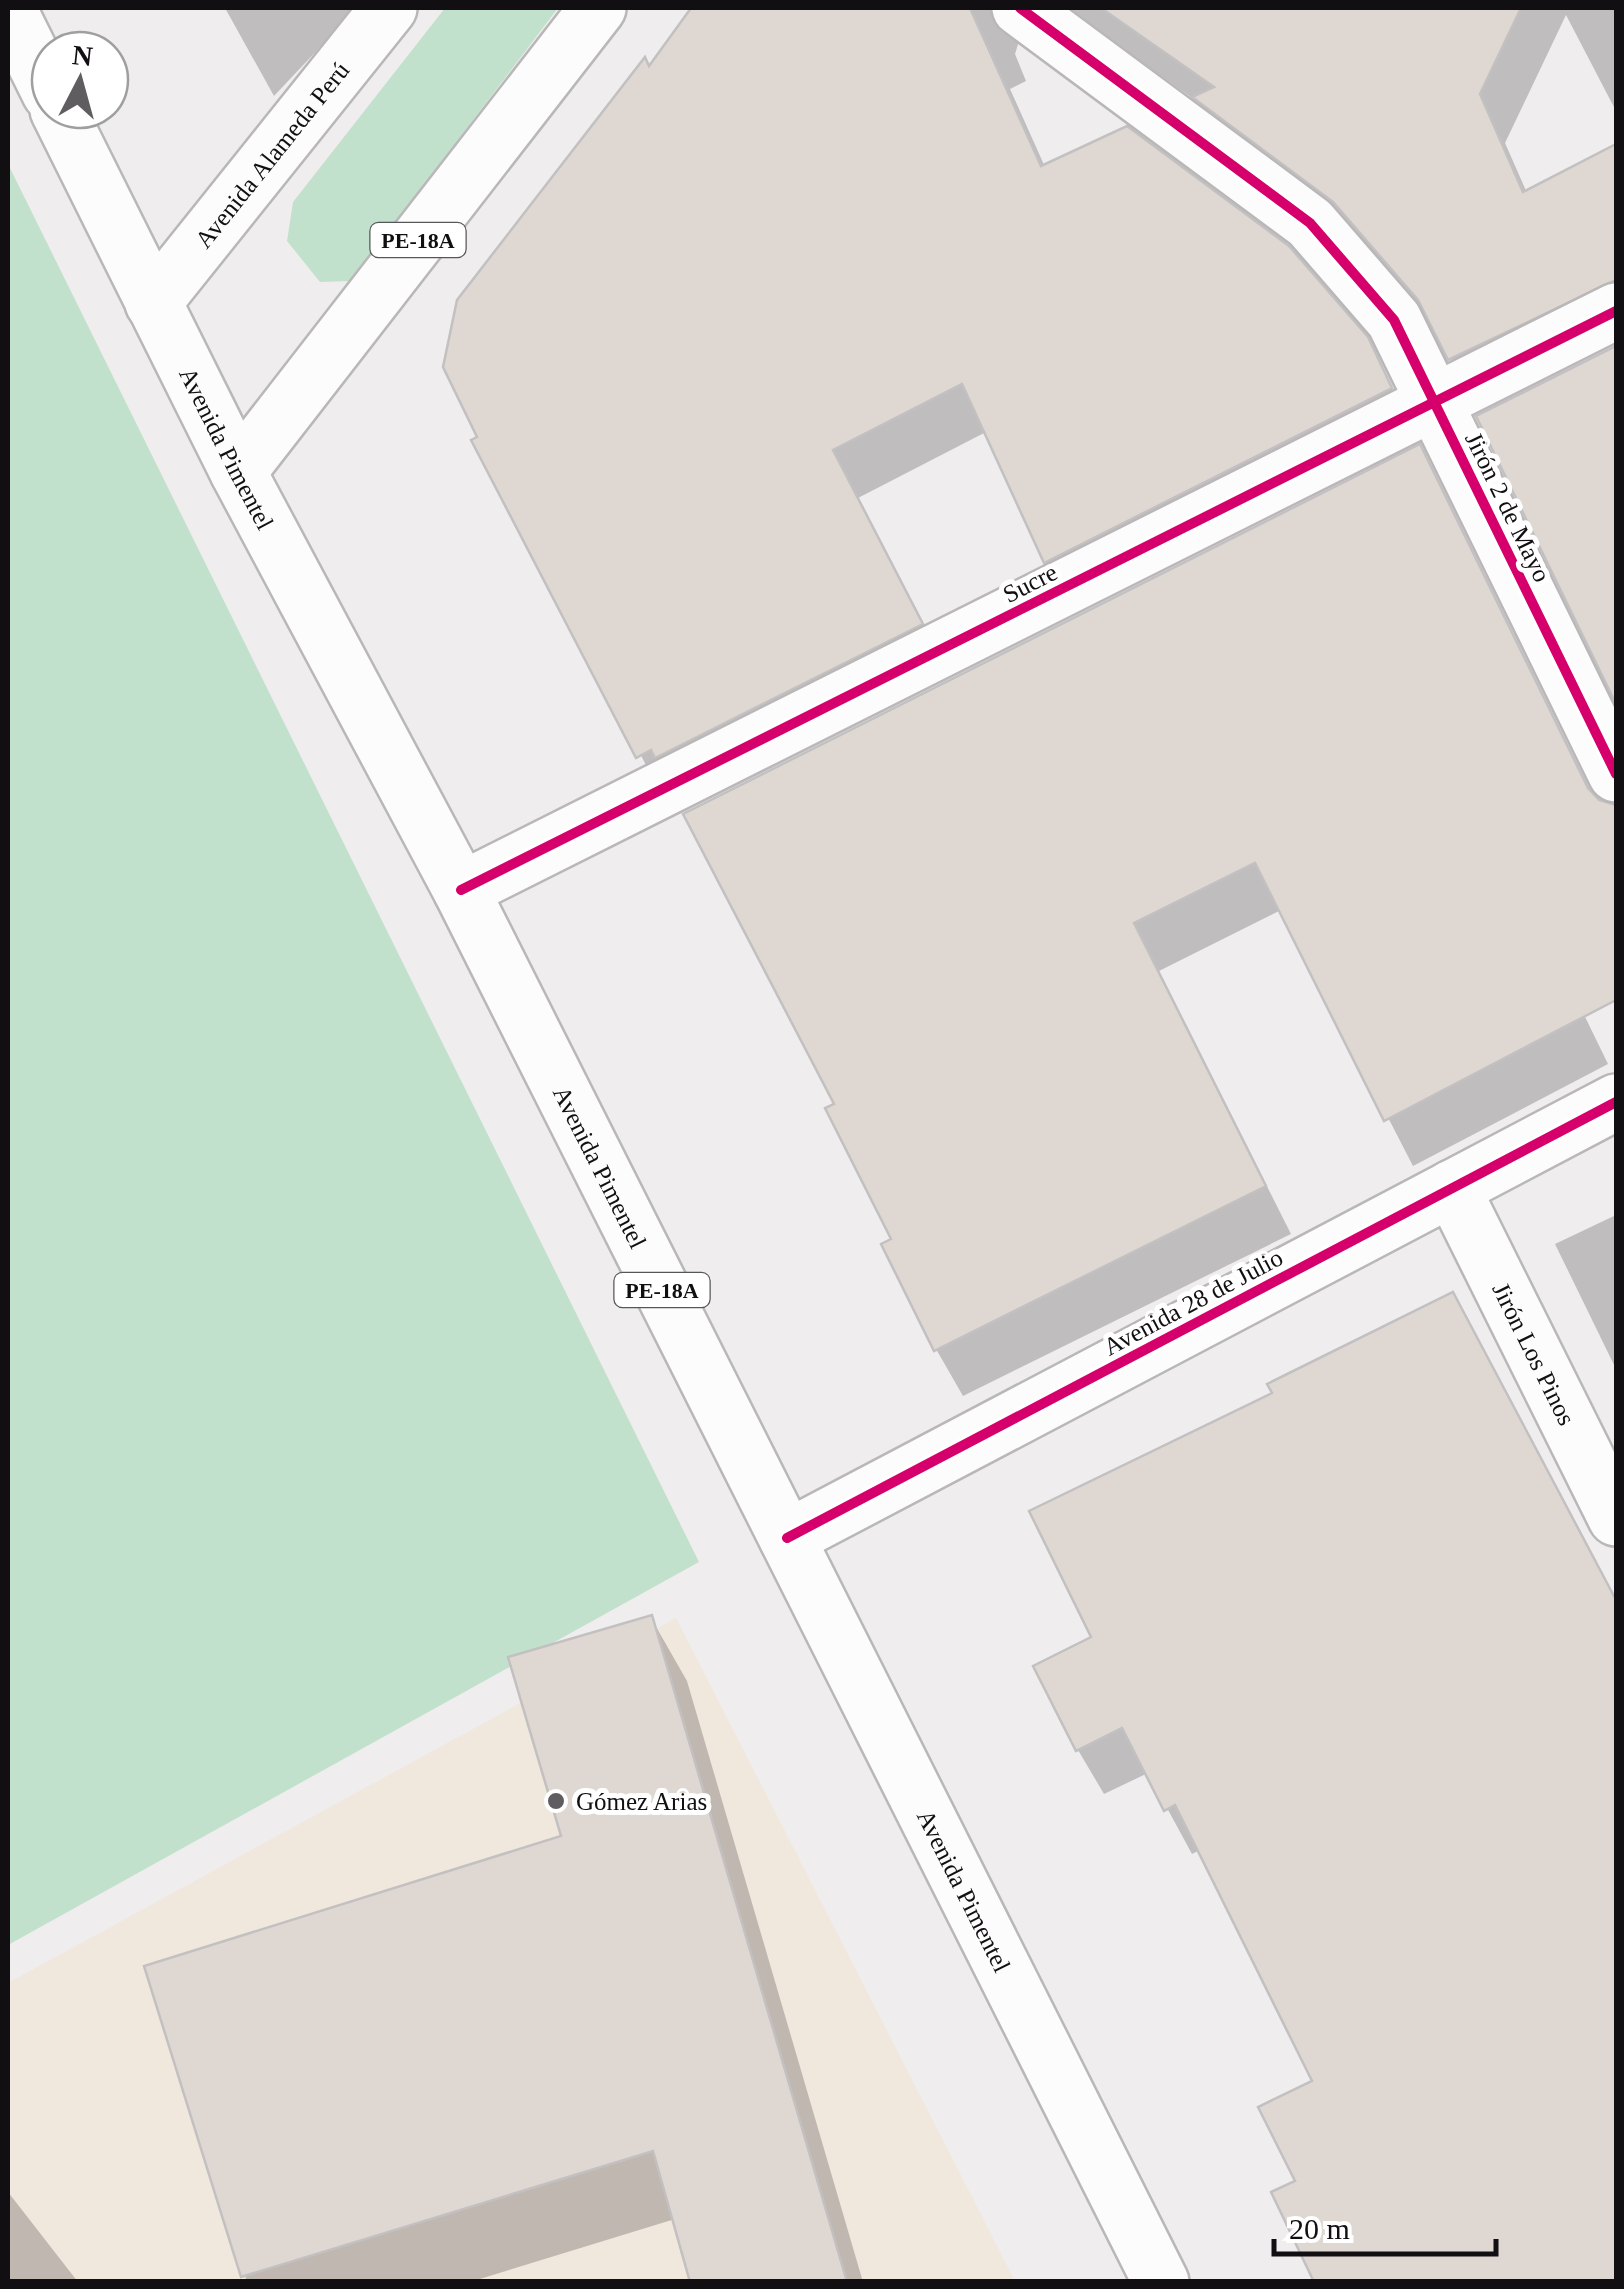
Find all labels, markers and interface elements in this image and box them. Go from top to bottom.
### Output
north arrow [30,30,130,130]
text: N [71,39,94,72]
street label: Avenida Alameda Perú [189,56,354,253]
road number: PE-18A [370,223,466,257]
street label: Avenida Pimentel [175,363,279,534]
street label: Jirón 2 de Mayo [1460,428,1556,586]
street label: Sucre [999,558,1061,608]
street label: Avenida Pimentel [548,1081,652,1253]
street label: Avenida 28 de Julio [1099,1243,1287,1361]
road number: PE-18A [614,1273,710,1307]
street label: Jirón Los Pinos [1488,1278,1581,1429]
place label: Gómez Arias [576,1788,707,1815]
marker: Gómez Arias [545,1790,567,1812]
street label: Avenida Pimentel [912,1805,1016,1976]
scale bar [1274,2194,1496,2256]
text: 20 m [1289,2212,1350,2245]

